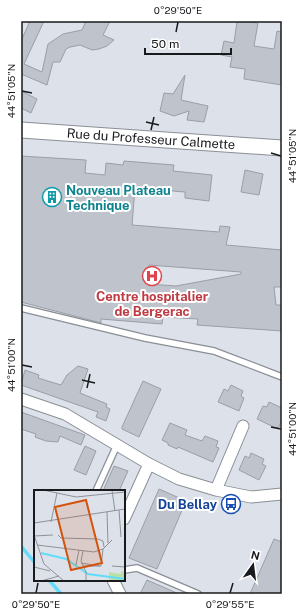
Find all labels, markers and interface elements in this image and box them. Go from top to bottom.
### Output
text: 0°29'50"E [154,4,202,16]
scale bar [145,30,231,56]
text: 50 m [151,37,179,51]
text: 44°51'05"N [5,64,17,118]
street label: Rue du Professeur Calmette [66,126,236,152]
text: 44°51'05"N [286,129,298,183]
place label: Nouveau Plateau Technique [66,183,171,213]
building icon: Nouveau Plateau Technique [41,186,63,208]
hospital icon: Centre hospitalier de Bergerac [141,265,163,287]
place label: Centre hospitalier de Bergerac [96,289,209,319]
text: 44°51'00"N [5,338,17,392]
text: 44°51'00"N [286,402,298,456]
inset map [34,490,125,581]
bus stop icon: Du Bellay [220,493,242,515]
place label: Du Bellay [158,497,218,512]
north arrow [233,545,273,585]
text: N [250,548,261,562]
text: 0°29'50"E [12,598,60,610]
text: 0°29'55"E [206,598,254,610]

